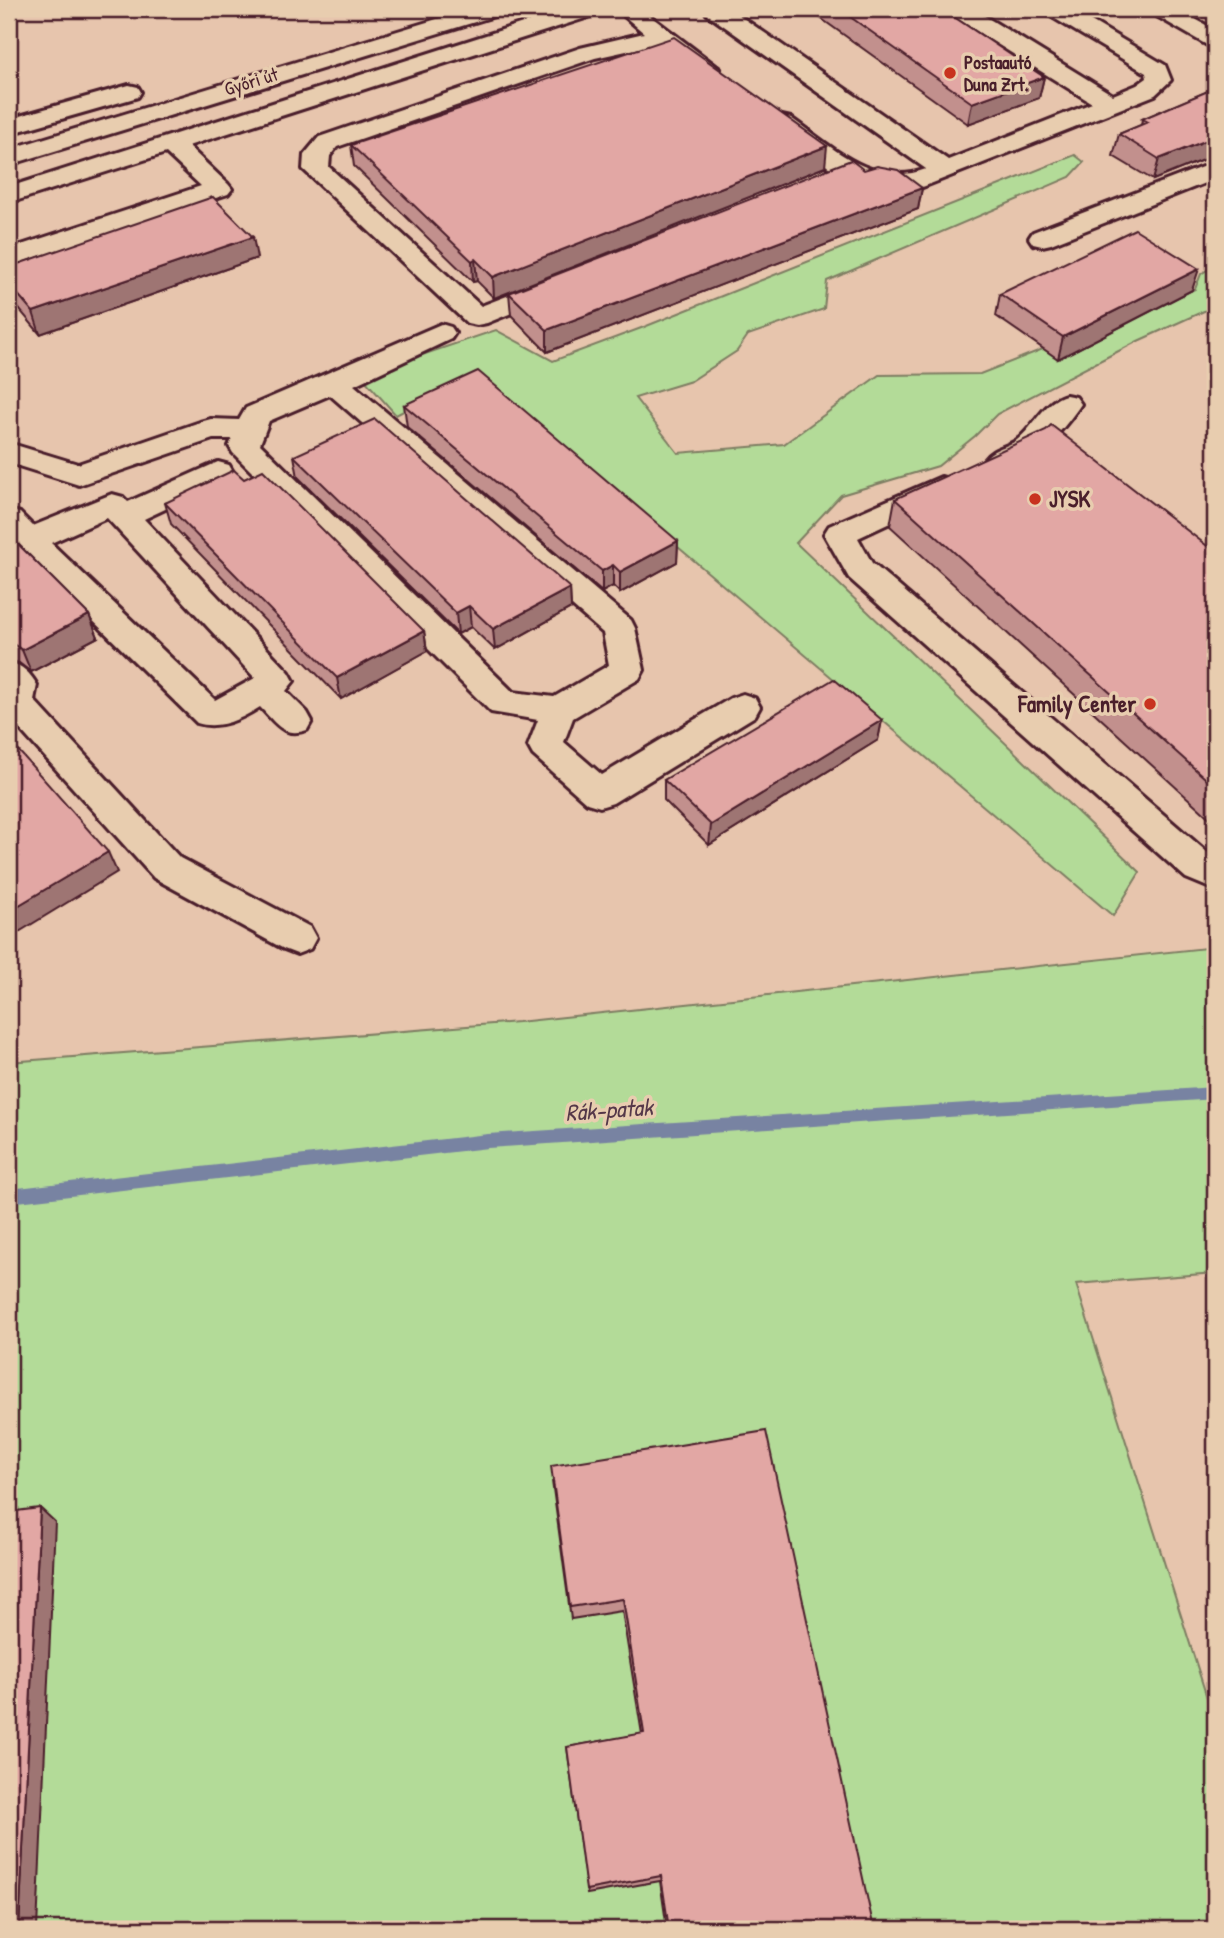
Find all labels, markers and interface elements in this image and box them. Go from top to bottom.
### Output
place label: Postaautó Duna Zrt. [964,49,1032,97]
street label: Győri út [221,60,281,101]
marker: Postaautó Duna Zrt. [942,65,958,81]
place label: JYSK [1049,483,1091,514]
marker: JYSK [1027,491,1043,507]
place label: Family Center [1017,688,1136,720]
marker: Family Center [1142,696,1158,712]
water label: Rák-patak [564,1090,656,1129]

